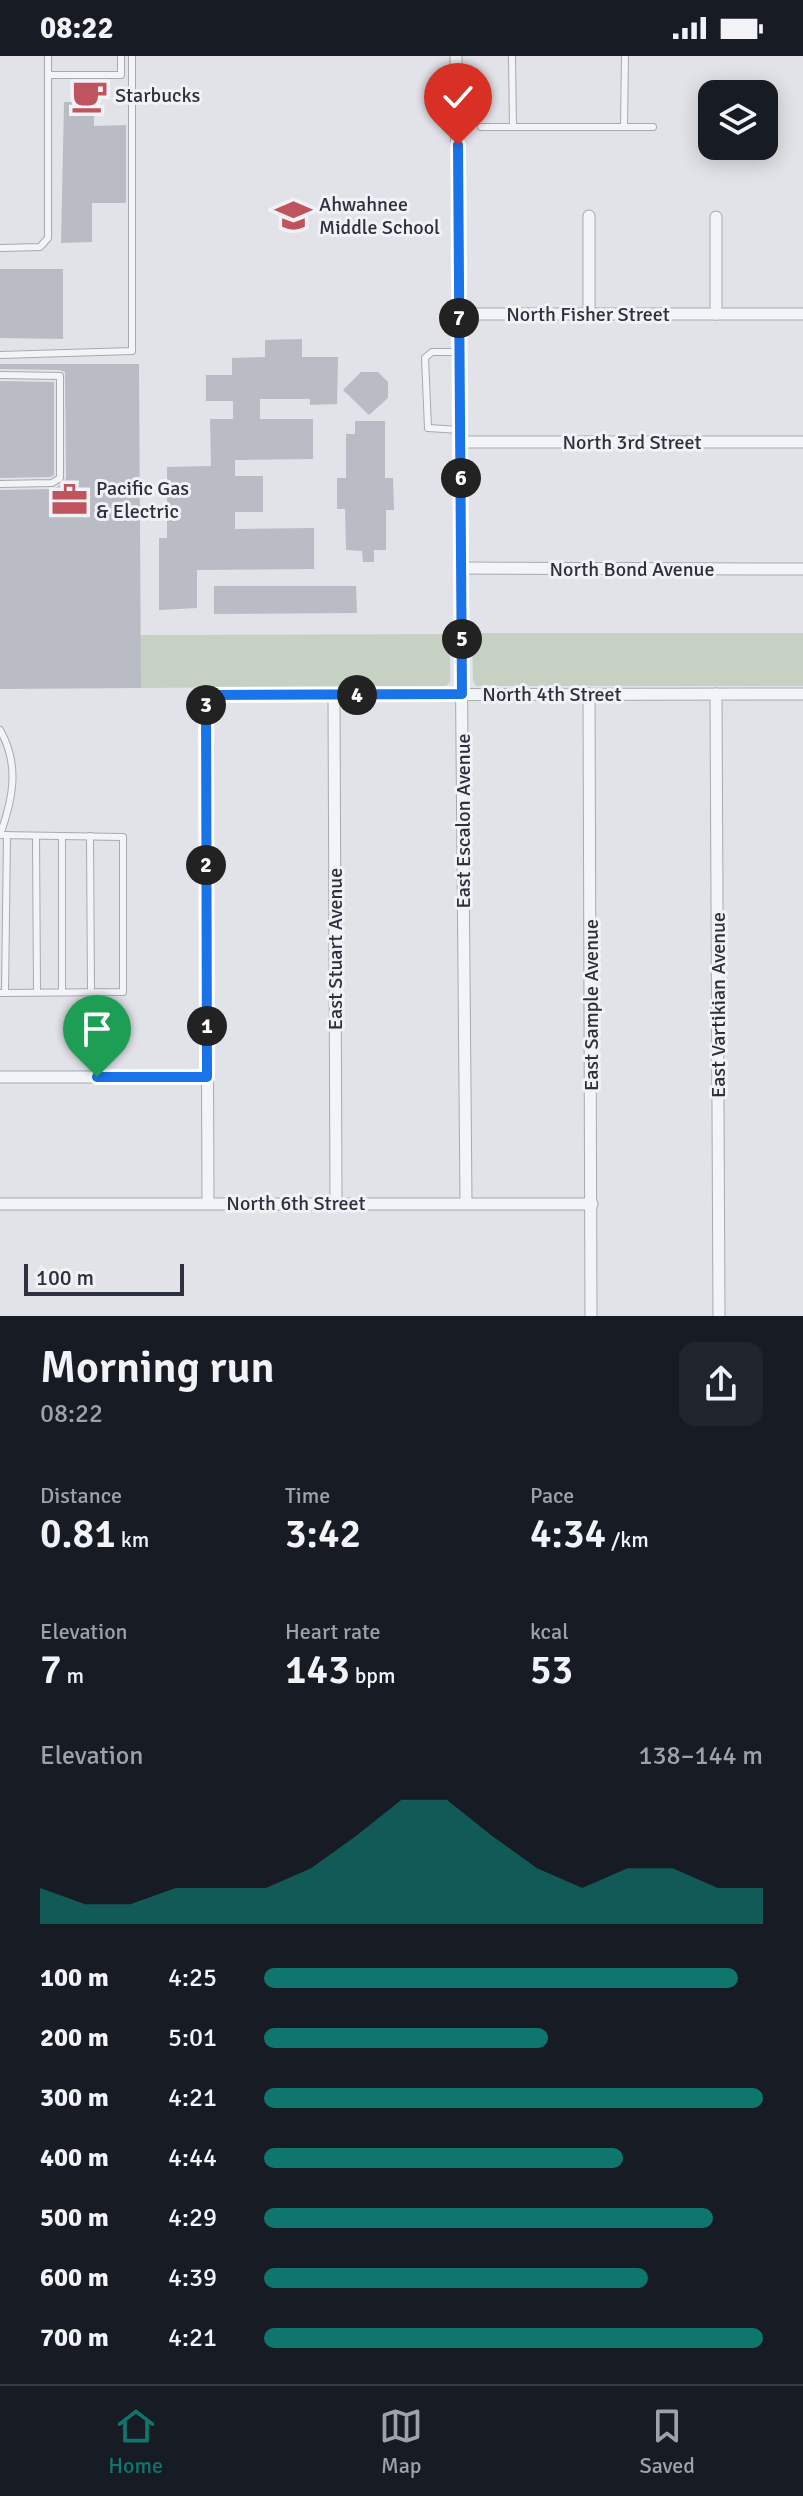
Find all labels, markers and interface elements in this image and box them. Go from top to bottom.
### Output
text: 08:22 [40,10,114,47]
pin [424,63,492,145]
icon: check [436,75,480,119]
cafe icon: Starbucks [70,76,108,114]
map controls [698,80,778,160]
button: layers [698,80,778,160]
place label: Starbucks [115,83,201,108]
place label: Ahwahnee Middle School [319,192,440,240]
school or university icon: Ahwahnee Middle School [274,197,312,235]
pin: 7 [439,298,479,338]
street label: North Fisher Street [506,302,670,327]
text: 7 [453,304,465,331]
street label: North 3rd Street [562,430,702,455]
pin: 6 [441,458,481,498]
text: 6 [455,464,467,491]
place label: Pacific Gas & Electric [96,476,189,524]
office icon: Pacific Gas & Electric [51,480,89,518]
street label: North Bond Avenue [549,557,715,582]
pin: 5 [442,619,482,659]
text: 5 [456,625,468,652]
pin: 4 [337,675,377,715]
text: 4 [351,681,363,708]
street label: North 4th Street [482,682,622,707]
pin: 3 [186,685,226,725]
text: 3 [200,691,212,718]
street label: East Escalon Avenue [451,733,476,909]
pin: 2 [186,845,226,885]
text: 2 [200,851,212,878]
street label: East Stuart Avenue [323,868,348,1030]
street label: East Vartikian Avenue [706,912,731,1098]
street label: East Sample Avenue [579,919,604,1091]
pin [63,995,131,1077]
pin: 1 [187,1006,227,1046]
icon: arrive [75,1007,119,1051]
text: 1 [201,1012,213,1039]
street label: North 6th Street [226,1191,366,1216]
scale bar [24,1260,184,1296]
text: 100 m [36,1264,94,1291]
text: Morning run [40,1341,275,1395]
button: share [679,1342,763,1426]
text: 08:22 [40,1398,103,1430]
text: Distance [40,1482,122,1509]
text: Time [285,1482,330,1509]
text: Pace [530,1482,574,1509]
text: 0.81 [40,1509,116,1559]
text: 3:42 [285,1509,361,1559]
text: 4:34 [530,1509,606,1559]
text: km [116,1526,149,1553]
text: /km [606,1526,649,1553]
text: Elevation [40,1618,128,1645]
text: Heart rate [285,1618,380,1645]
text: kcal [530,1618,569,1645]
text: 7 [40,1645,62,1695]
text: 143 [285,1645,350,1695]
text: 53 [530,1645,573,1695]
text: m [62,1662,84,1689]
text: bpm [350,1662,395,1689]
text: Elevation [40,1740,144,1772]
text: 138–144 m [639,1740,763,1772]
text: 100 m [40,1962,109,1994]
text: 4:25 [168,1962,217,1994]
text: 200 m [40,2022,109,2054]
text: 5:01 [168,2022,217,2054]
text: 300 m [40,2082,109,2114]
text: 4:21 [168,2082,217,2114]
text: 400 m [40,2142,109,2174]
text: 4:44 [168,2142,217,2174]
text: 500 m [40,2202,109,2234]
text: 4:29 [168,2202,217,2234]
text: 600 m [40,2262,109,2294]
text: 4:39 [168,2262,217,2294]
text: 700 m [40,2322,109,2354]
text: 4:21 [168,2322,217,2354]
tab: Home [108,2404,163,2479]
tab: Map [379,2404,423,2479]
tab: Saved [639,2404,695,2479]

